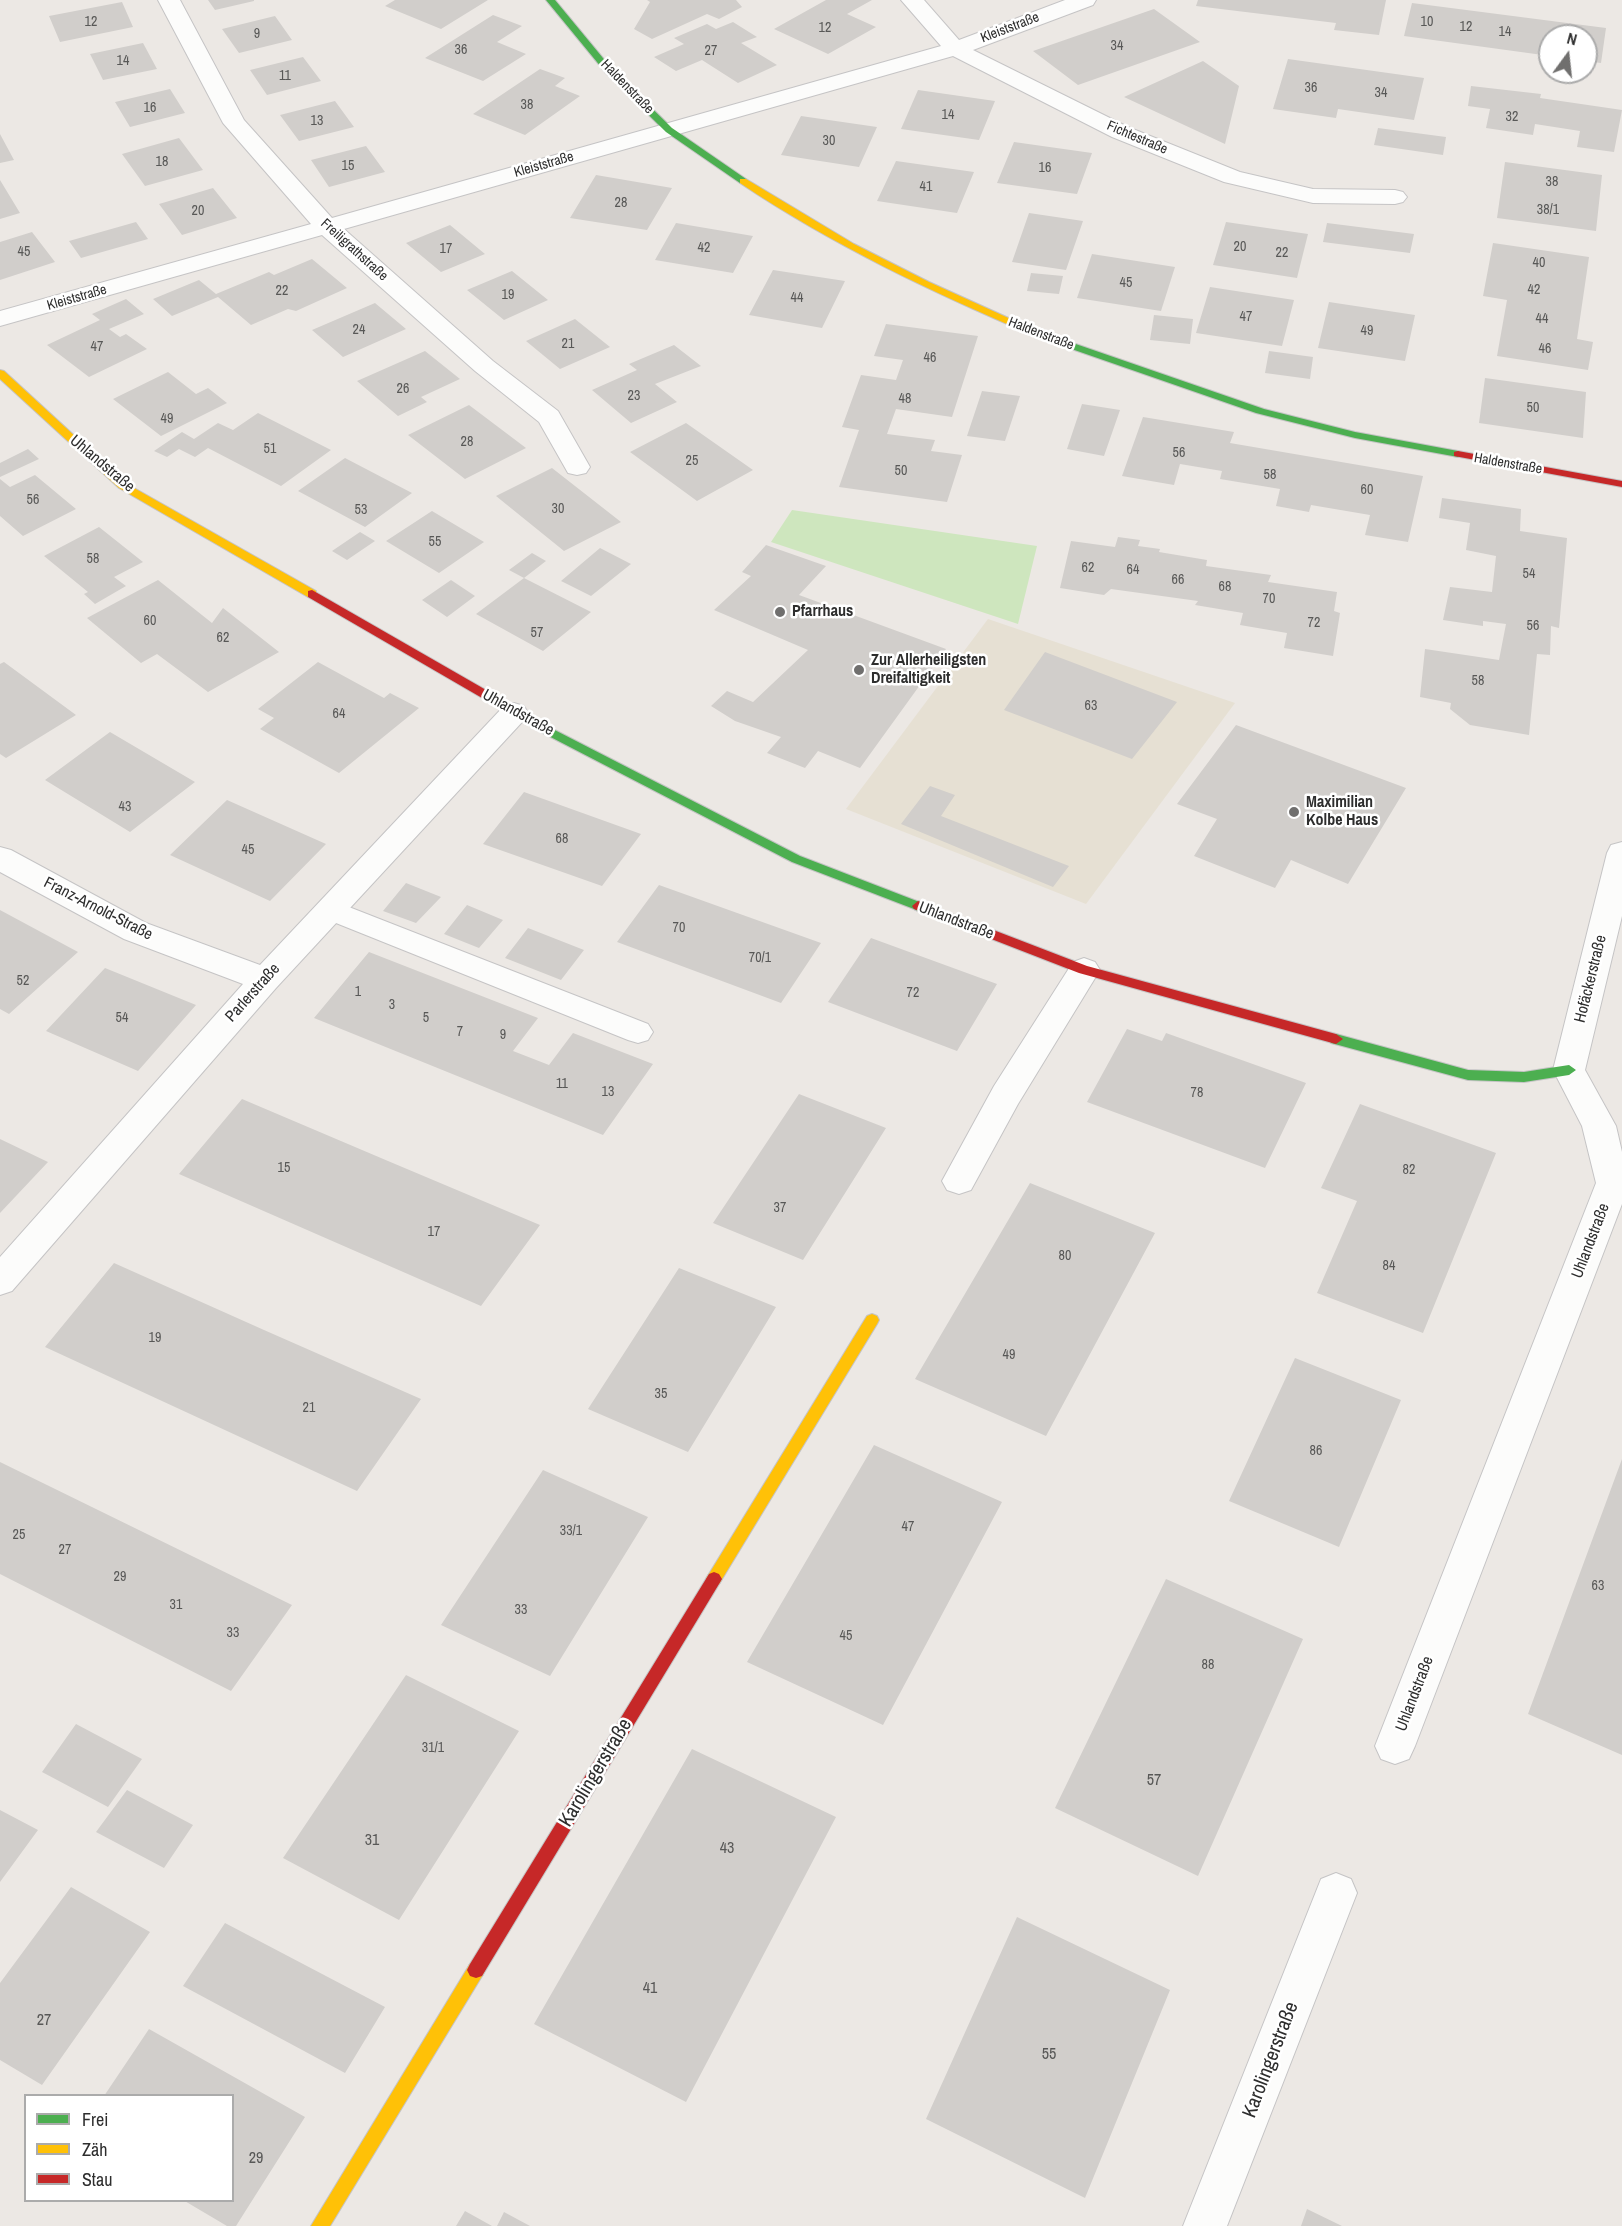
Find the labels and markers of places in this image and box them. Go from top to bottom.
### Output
place label: Pfarrhaus [792,602,853,622]
marker: Pfarrhaus [773,605,787,619]
place label: Zur Allerheiligsten Dreifaltigkeit [871,651,986,689]
marker: Zur Allerheiligsten Dreifaltigkeit [852,663,866,677]
place label: Maximilian Kolbe Haus [1306,793,1378,831]
marker: Maximilian Kolbe Haus [1287,805,1301,819]

